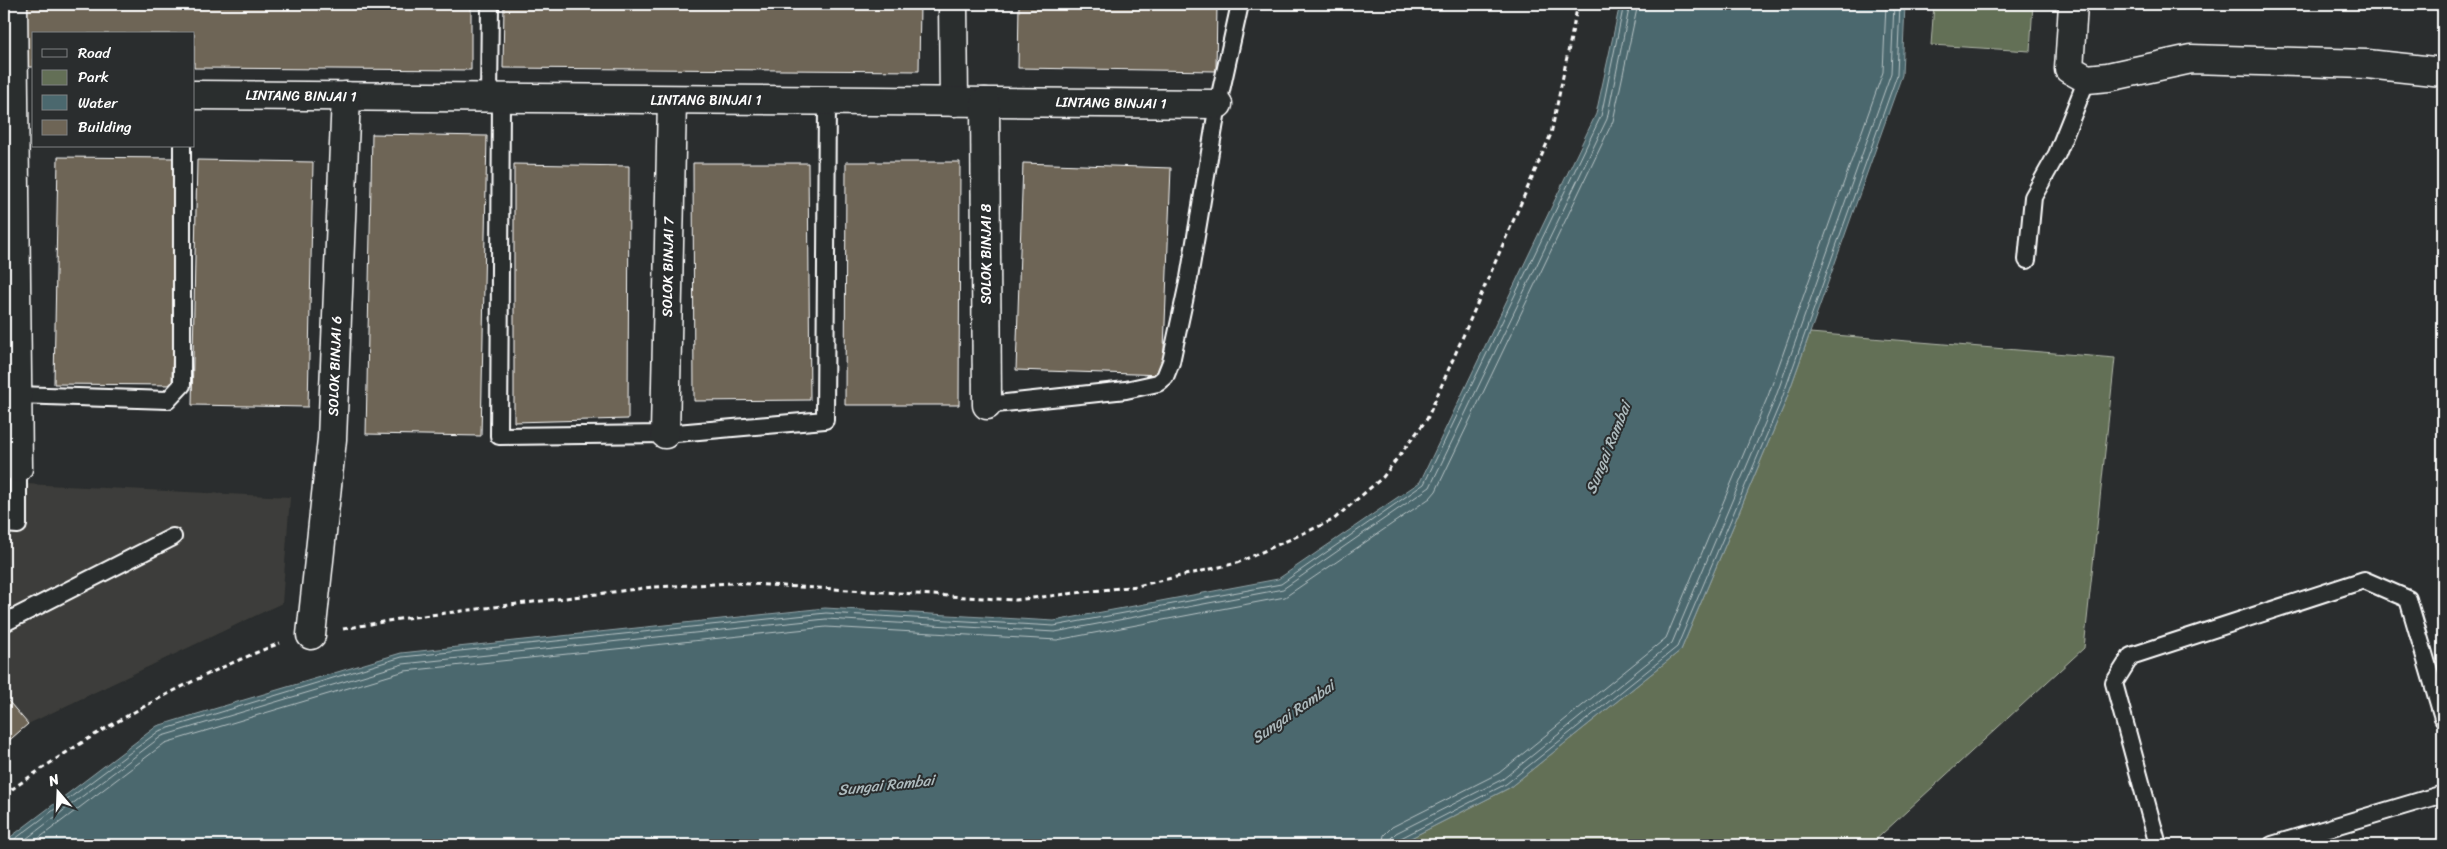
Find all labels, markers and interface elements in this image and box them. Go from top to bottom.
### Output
legend [32,32,195,148]
text: Road [78,40,111,66]
text: Park [78,64,109,90]
street label: LINTANG BINJAI 1 [245,83,357,109]
street label: LINTANG BINJAI 1 [651,88,761,113]
text: Water [78,90,118,116]
street label: LINTANG BINJAI 1 [1055,90,1167,116]
text: Building [78,114,132,140]
street label: SOLOK BINJAI 8 [974,203,999,304]
street label: SOLOK BINJAI 7 [655,216,681,317]
street label: SOLOK BINJAI 6 [321,315,349,416]
water label: Sungai Rambai [1578,396,1639,498]
water label: Sungai Rambai [1246,672,1342,750]
north arrow [32,766,82,816]
text: N [44,767,63,794]
water label: Sungai Rambai [837,767,938,803]

